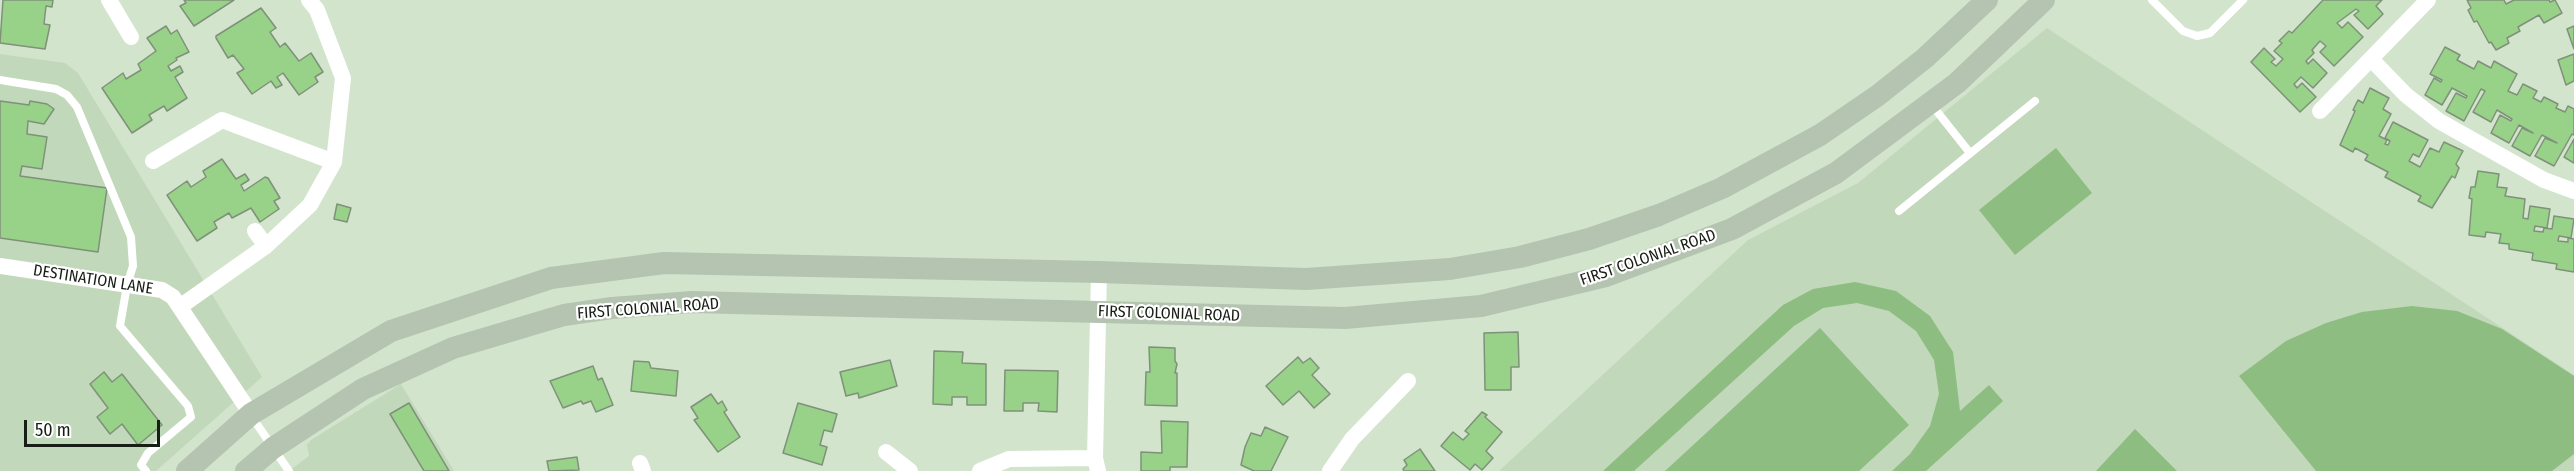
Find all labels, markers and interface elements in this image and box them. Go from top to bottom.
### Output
street label: FIRST COLONIAL ROAD [1578,226,1718,290]
street label: DESTINATION LANE [32,261,154,299]
street label: FIRST COLONIAL ROAD [576,294,720,324]
street label: FIRST COLONIAL ROAD [1098,302,1240,326]
scale bar [27,408,164,446]
text: 50 m [35,419,71,441]

